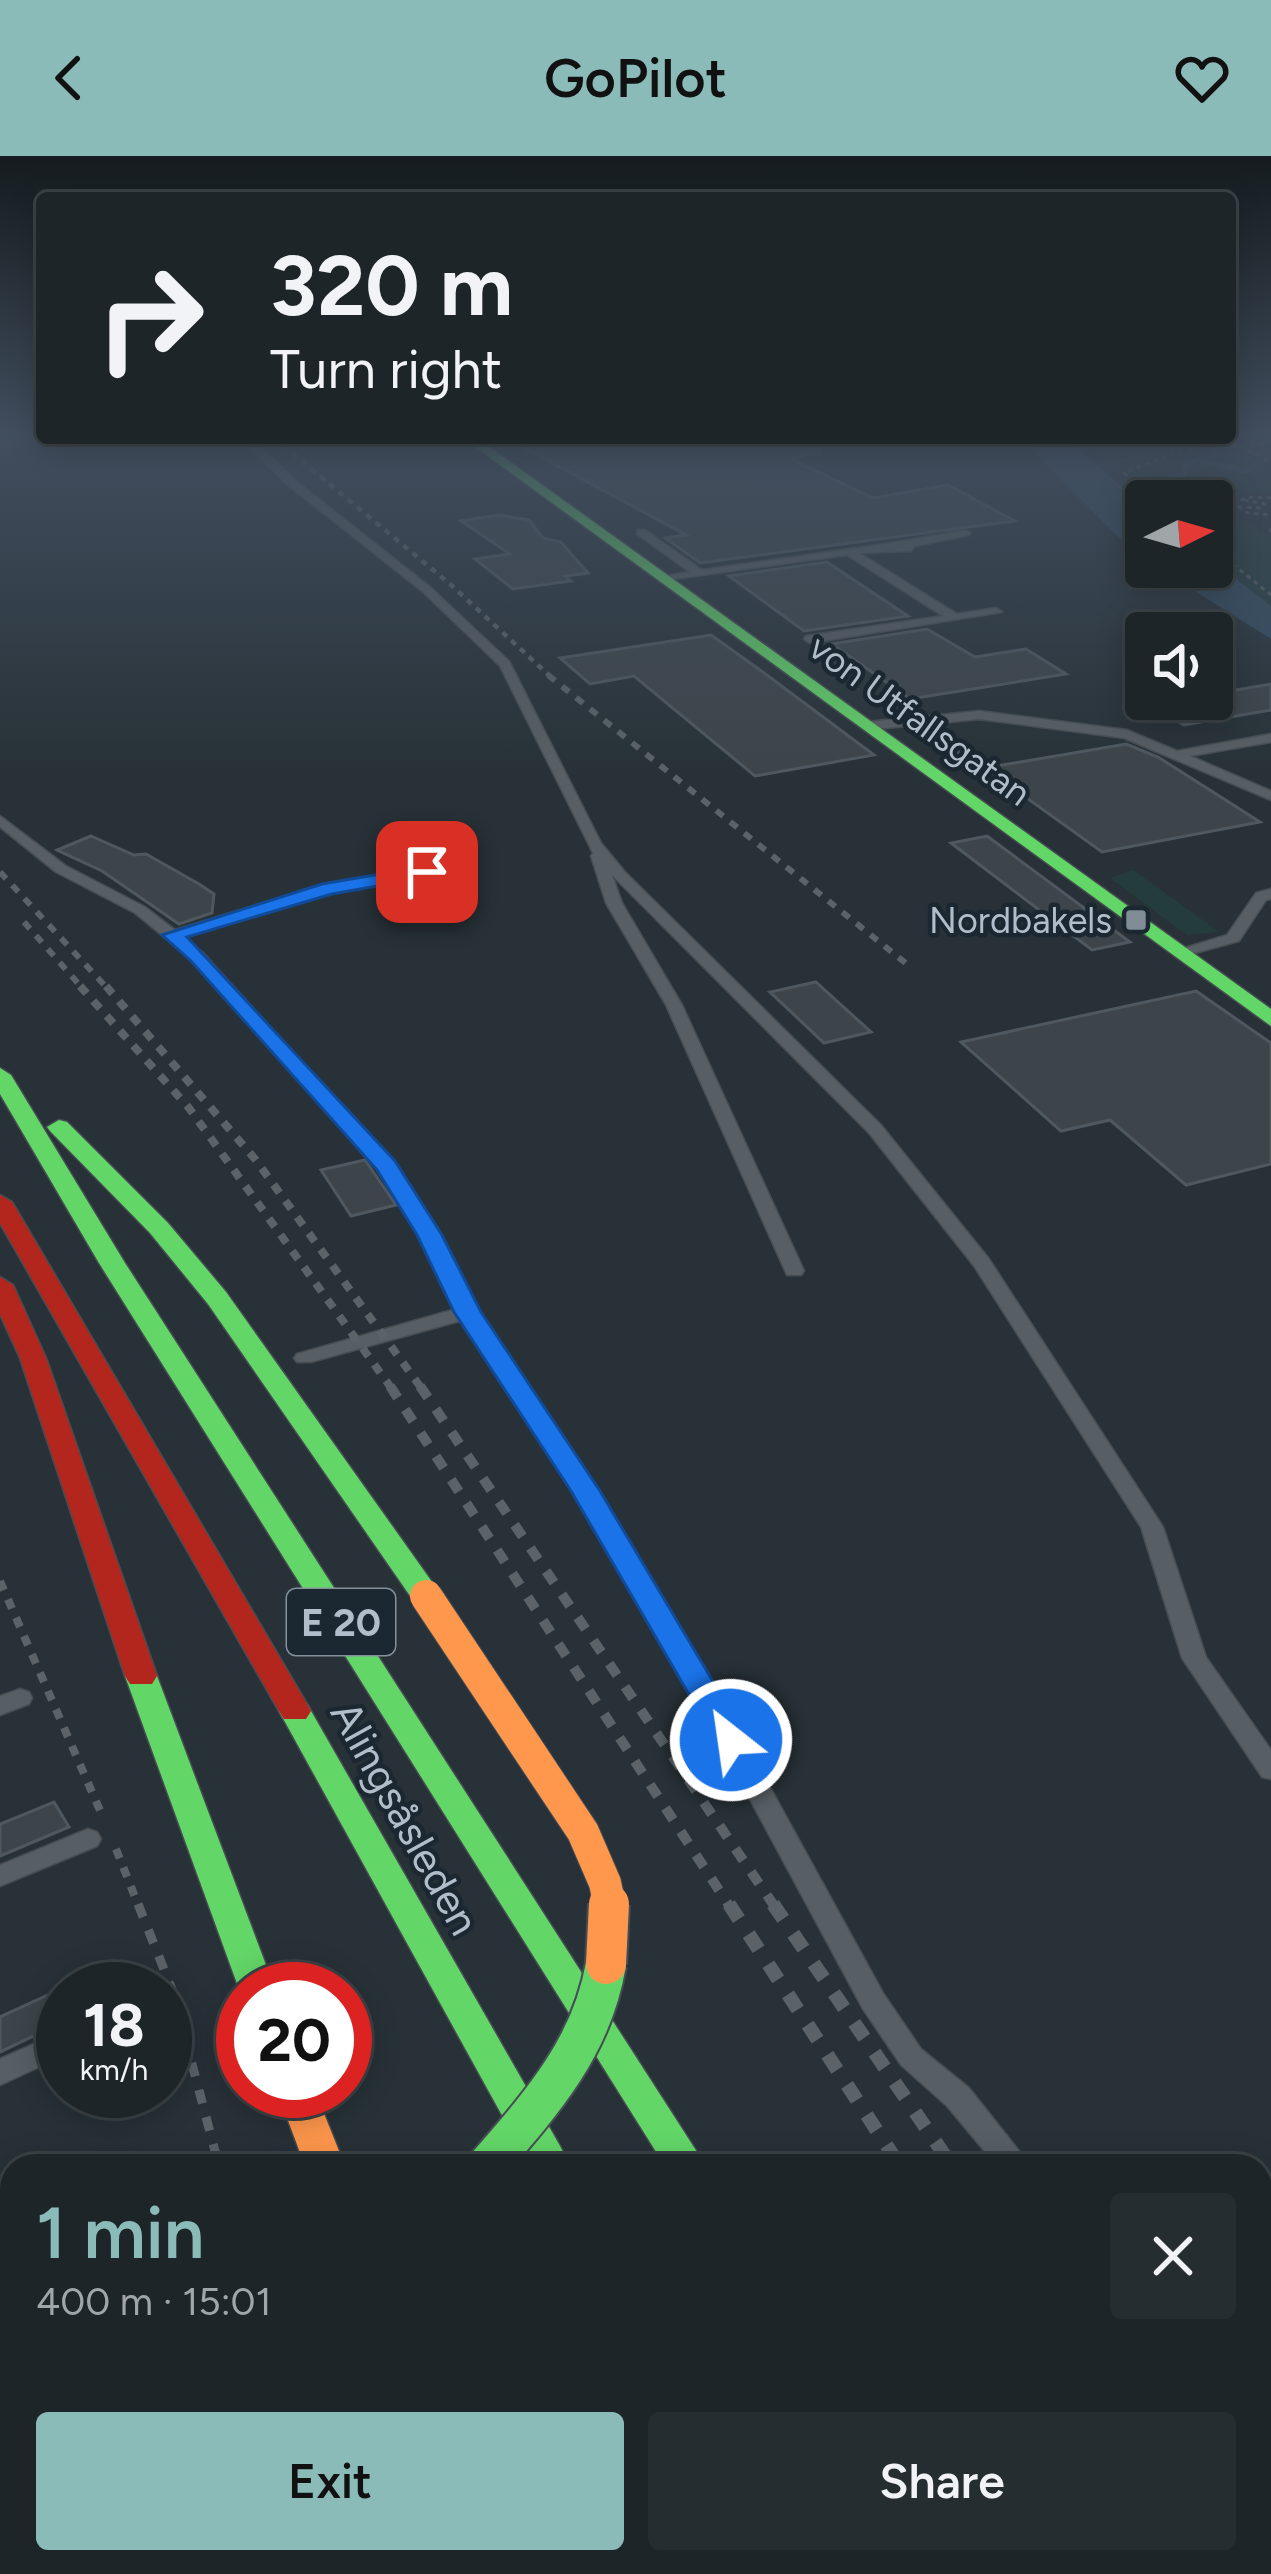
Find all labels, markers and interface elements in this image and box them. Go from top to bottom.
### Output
icon: back [36,45,102,111]
icon: heart [1169,45,1235,111]
text: GoPilot [544,46,727,111]
text: 320 m [270,235,513,336]
icon: right [72,240,228,396]
text: Turn right [270,337,502,402]
north arrow [1125,480,1233,588]
map controls [1125,480,1233,720]
button: sound [1125,612,1233,720]
street label: von Utfallsgatan [801,625,1039,815]
pin [376,821,478,923]
icon: arrive [394,839,460,905]
place label: Nordbakels [929,899,1112,942]
marker: Nordbakels [1123,907,1149,933]
road number: E 20 [287,1589,395,1655]
position arrow [668,1677,794,1803]
street label: Alingsåsleden [320,1692,490,1944]
speed limit sign: 20 [216,1962,372,2118]
text: 18 [83,1989,145,2061]
text: km/h [80,2051,148,2088]
text: 1 min [36,2190,204,2276]
button: close [1110,2193,1236,2319]
text: 400 m · 15:01 [36,2278,272,2325]
button: Exit [36,2412,624,2550]
button: Share [648,2412,1236,2550]

